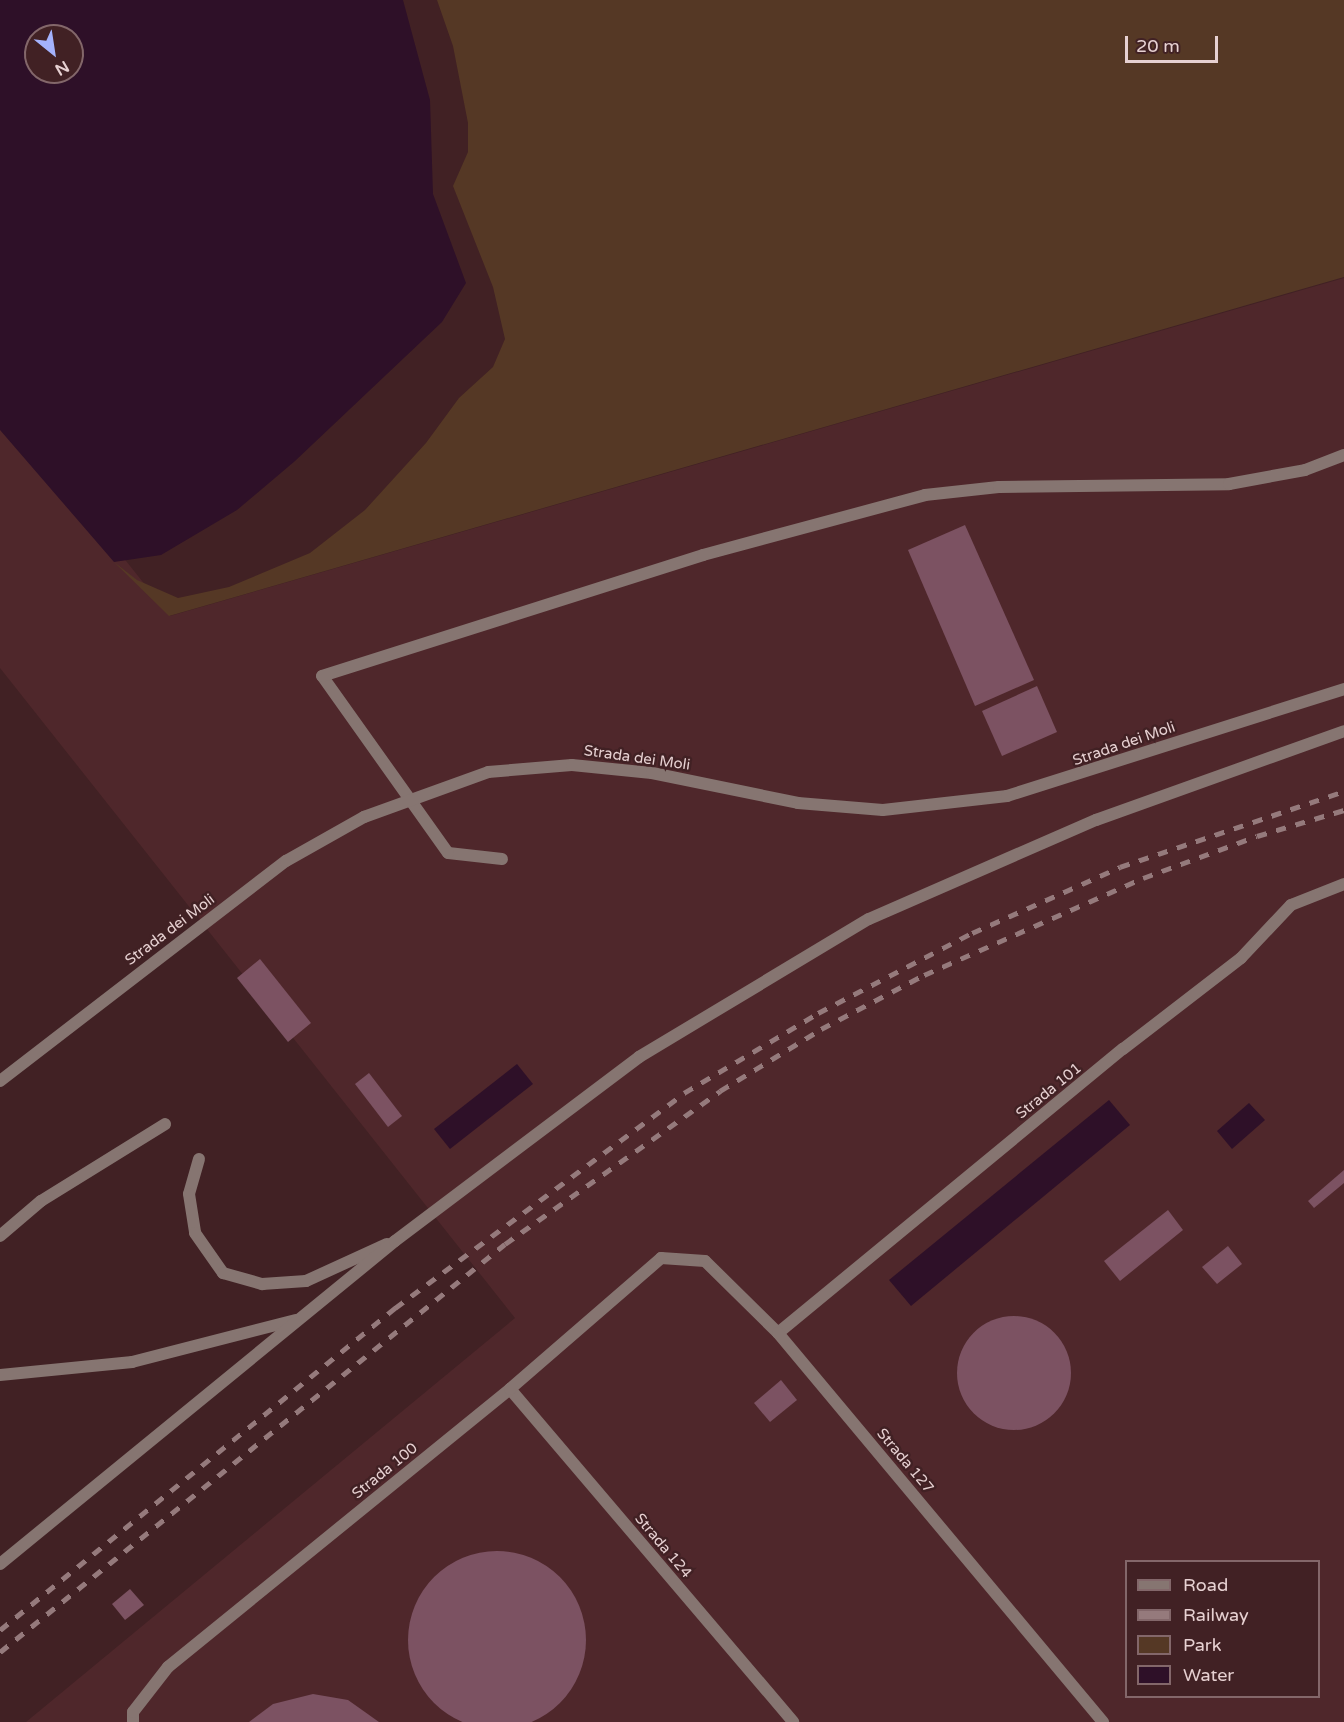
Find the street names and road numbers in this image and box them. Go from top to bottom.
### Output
street label: Strada dei Moli [1070,718,1178,770]
street label: Strada dei Moli [583,742,691,774]
street label: Strada dei Moli [122,891,218,969]
street label: Strada 101 [1013,1059,1085,1123]
street label: Strada 127 [873,1425,937,1497]
street label: Strada 100 [349,1439,421,1503]
street label: Strada 124 [631,1510,695,1582]

